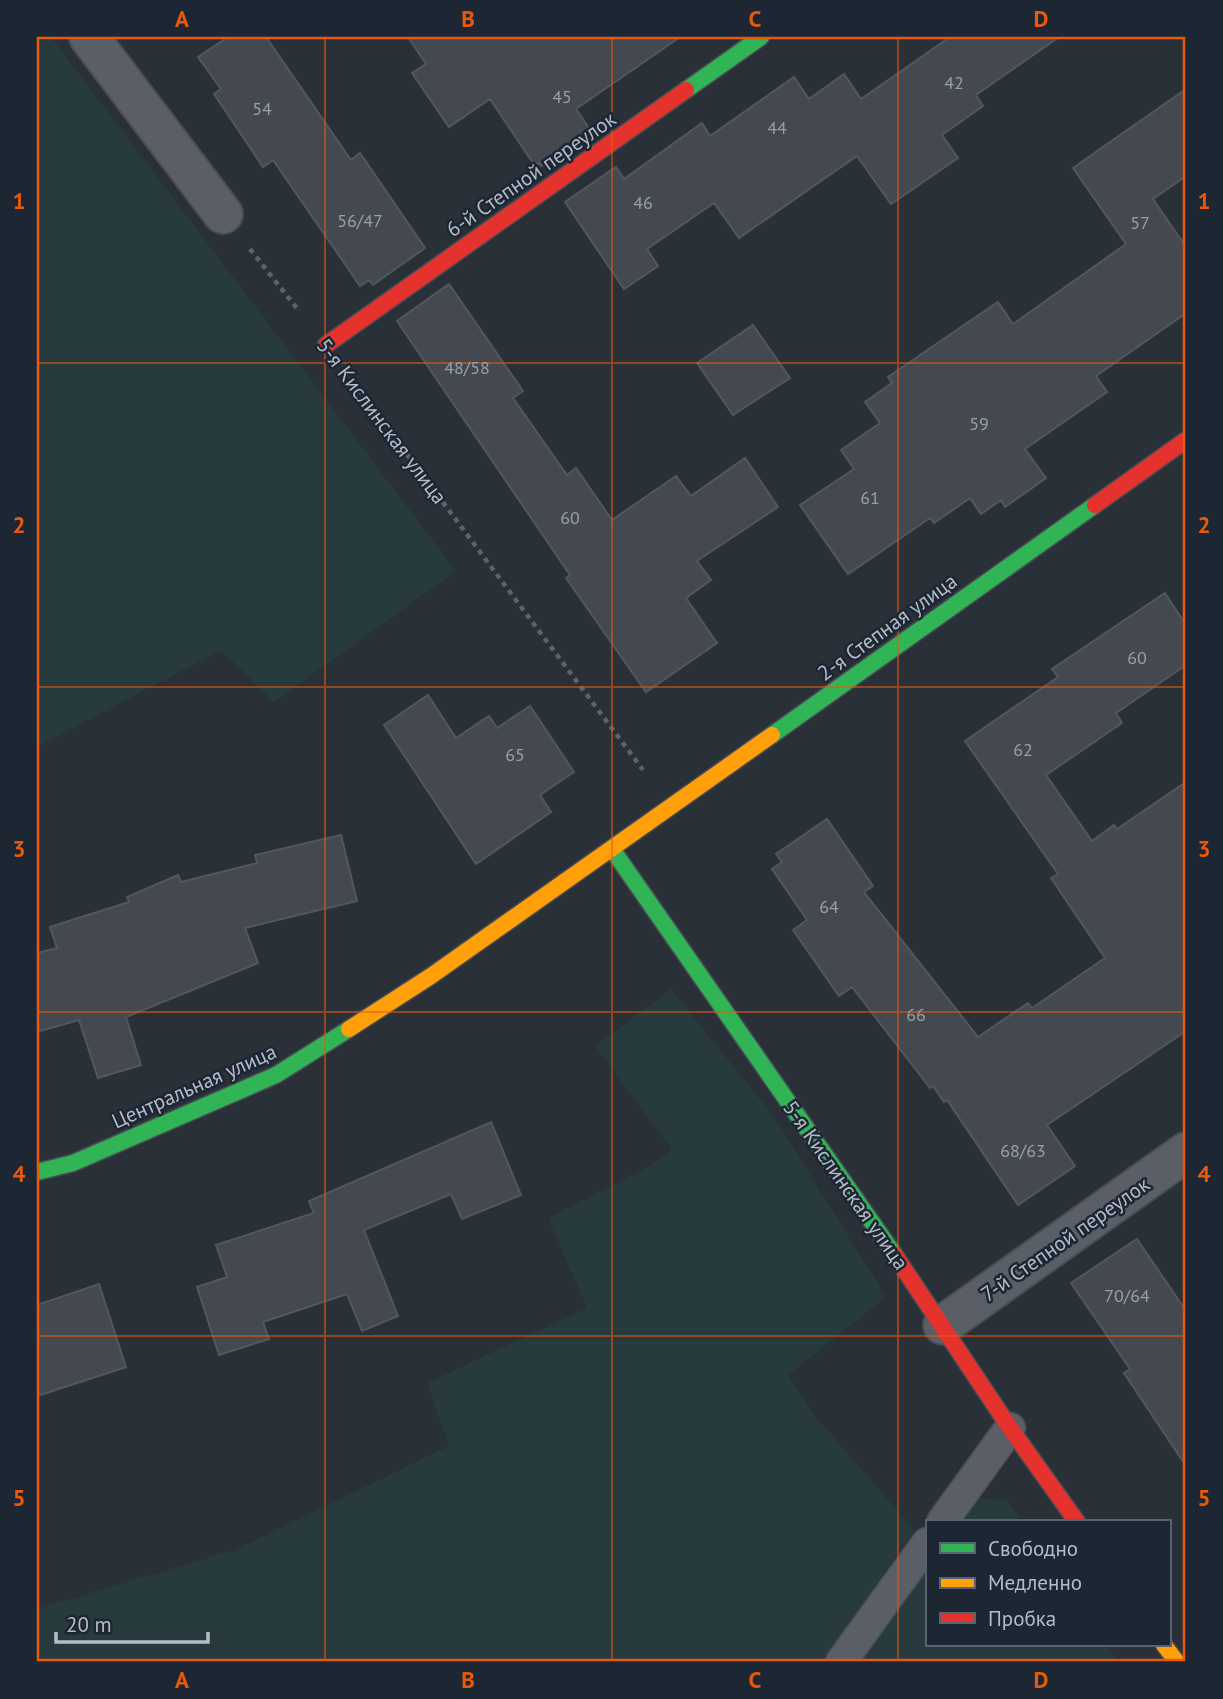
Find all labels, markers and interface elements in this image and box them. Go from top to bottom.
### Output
text: A [175,4,189,33]
text: B [461,4,475,33]
text: C [749,4,762,33]
text: D [1034,4,1048,33]
house number: 42 [944,71,964,94]
house number: 45 [552,85,572,108]
house number: 54 [252,97,272,120]
street label: 6-й Степной переулок [441,105,621,243]
house number: 44 [767,116,787,139]
text: 1 [12,186,26,215]
text: 1 [1197,186,1211,215]
house number: 46 [633,191,653,214]
house number: 56/47 [337,209,383,232]
house number: 57 [1130,211,1150,234]
street label: 5-я Кислинская улица [311,333,453,509]
house number: 48/58 [444,356,490,379]
house number: 59 [969,412,989,435]
house number: 61 [860,486,880,509]
house number: 60 [560,506,580,529]
text: 2 [12,510,26,539]
text: 2 [1197,510,1211,539]
street label: 2-я Степная улица [812,567,962,687]
house number: 60 [1127,646,1147,669]
house number: 62 [1013,738,1033,761]
house number: 65 [505,743,525,766]
text: 3 [12,834,26,863]
text: 3 [1197,834,1211,863]
house number: 64 [819,895,839,918]
house number: 66 [906,1003,926,1026]
street label: Центральная улица [108,1038,280,1134]
street label: 5-я Кислинская улица [777,1095,915,1275]
house number: 68/63 [1000,1139,1046,1162]
text: 4 [12,1159,26,1188]
text: 4 [1197,1159,1211,1188]
street label: 7-й Степной переулок [975,1171,1155,1307]
house number: 70/64 [1104,1284,1150,1307]
text: 5 [12,1483,26,1512]
text: 5 [1197,1483,1211,1512]
legend [926,1520,1170,1646]
text: Свободно [988,1535,1078,1562]
text: Медленно [988,1569,1082,1596]
scale bar [56,1601,208,1645]
text: Пробка [988,1605,1056,1632]
text: 20 m [66,1611,112,1638]
text: A [175,1665,189,1694]
text: B [461,1665,475,1694]
text: C [749,1665,762,1694]
text: D [1034,1665,1048,1694]

